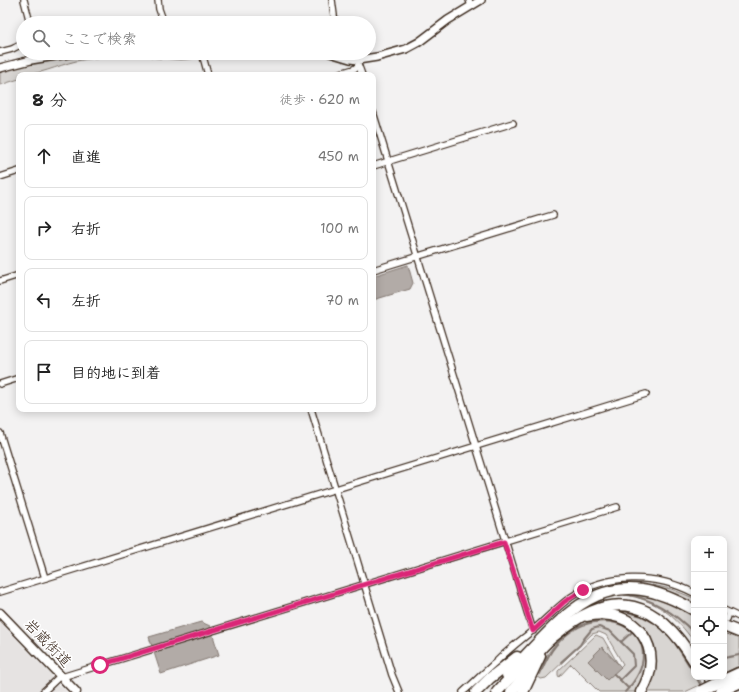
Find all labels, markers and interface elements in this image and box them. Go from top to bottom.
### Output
search box [16,16,376,60]
icon: search [30,27,52,49]
text: ここで検索 [62,29,137,49]
text: 8 分 [32,89,67,111]
text: 徒歩 · 620 m [280,91,360,108]
icon: ahead [33,145,55,167]
text: 直進 [71,147,101,167]
text: 450 m [318,148,359,165]
icon: right [33,217,55,239]
text: 右折 [71,219,101,239]
text: 100 m [320,220,359,237]
icon: left [33,289,55,311]
text: 左折 [71,291,101,311]
text: 70 m [325,292,359,309]
icon: arrive [33,361,55,383]
text: 目的地に到着 [71,363,161,383]
map controls [691,536,727,680]
button: + [691,536,727,572]
button: − [691,572,727,608]
route end [574,581,592,599]
button: locate [691,608,727,644]
street label: 岩蔵街道 [20,614,76,672]
button: layers [691,644,727,680]
route start [91,656,109,674]

